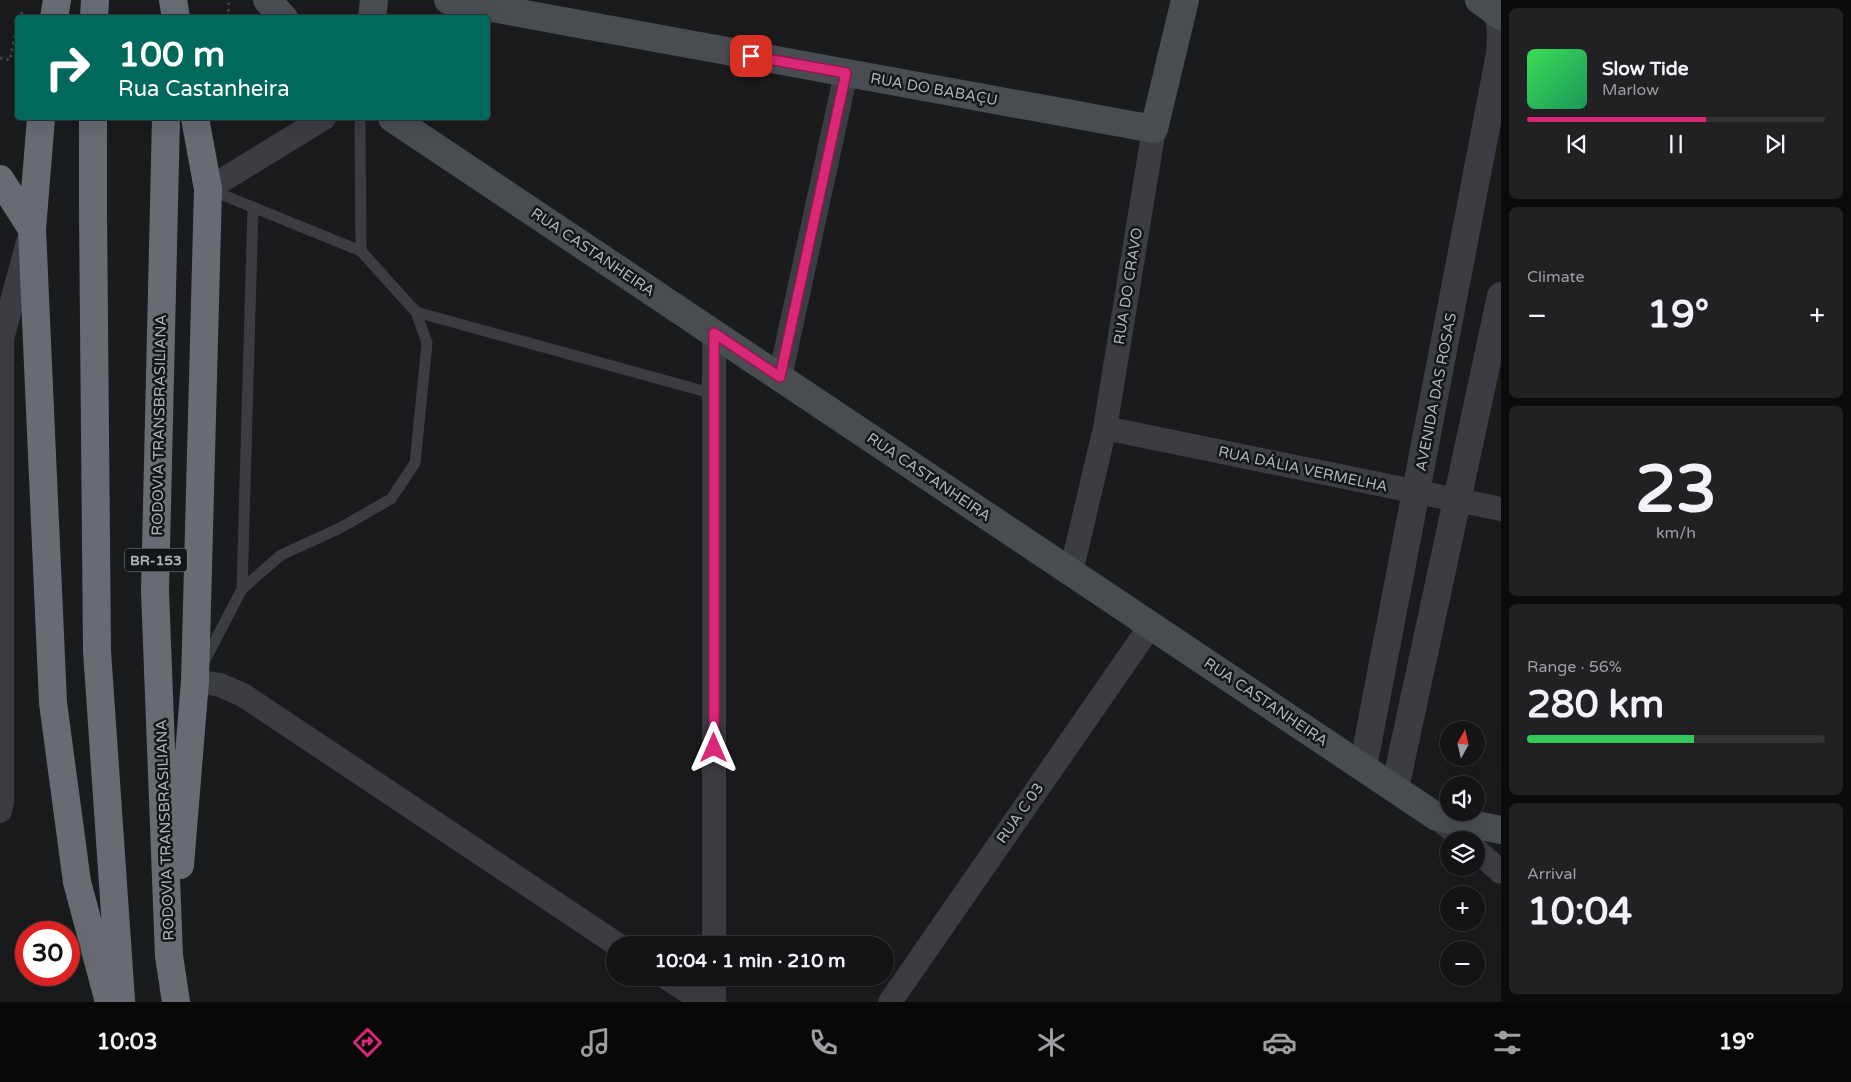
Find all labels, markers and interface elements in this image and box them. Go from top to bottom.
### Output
text: 100 m [118,34,225,76]
icon: right [35,35,100,100]
pin [730,35,772,77]
icon: arrive [737,42,765,70]
text: Slow Tide [1602,58,1689,80]
street label: RUA DO BABAÇU [869,69,999,109]
text: Rua Castanheira [118,76,290,102]
text: Marlow [1602,80,1659,100]
icon: previous [1563,130,1591,158]
icon: pause [1662,130,1690,158]
icon: next [1761,130,1789,158]
street label: RUA CASTANHEIRA [528,204,658,300]
street label: RUA DO CRAVO [1110,226,1146,346]
text: Climate [1527,267,1585,287]
text: 19° [1647,292,1709,338]
text: − [1527,299,1547,333]
text: + [1809,299,1825,333]
street label: AVENIDA DAS ROSAS [1412,311,1460,473]
street label: RODOVIA TRANSBRASILIANA [148,314,170,536]
street label: RUA CASTANHEIRA [864,429,994,525]
street label: RUA DÁLIA VERMELHA [1217,442,1389,496]
text: 23 [1635,451,1717,530]
text: km/h [1656,523,1696,543]
road number: BR-153 [125,548,187,572]
street label: RUA CASTANHEIRA [1201,654,1331,750]
text: Range · 56% [1527,657,1622,677]
text: 280 km [1527,682,1664,728]
street label: RODOVIA TRANSBRASILIANA [152,719,178,941]
position arrow [687,721,739,773]
north arrow [1440,721,1485,766]
map controls [1440,721,1485,986]
button: sound [1440,776,1485,821]
street label: RUA C 03 [993,779,1047,847]
button: layers [1440,831,1485,876]
text: Arrival [1527,864,1576,884]
button: + [1440,886,1485,931]
text: 10:04 [1527,889,1632,935]
speed limit sign: 30 [15,921,80,986]
button: − [1440,941,1485,986]
text: 10:04 · 1 min · 210 m [654,950,846,972]
icon: directions [350,1025,385,1060]
icon: music [578,1025,613,1060]
icon: phone [806,1025,841,1060]
icon: climate [1034,1025,1069,1060]
icon: car [1262,1025,1297,1060]
icon: filters [1490,1025,1525,1060]
text: 10:03 [97,1029,157,1055]
text: 19° [1718,1029,1754,1055]

